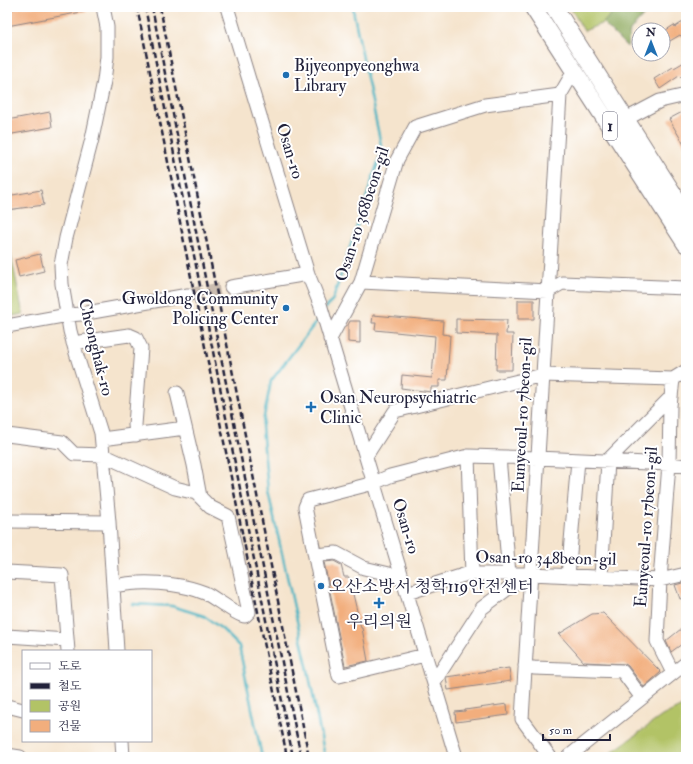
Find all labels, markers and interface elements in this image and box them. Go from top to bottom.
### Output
north arrow [631,22,671,62]
text: N [645,26,657,39]
place label: Bijyeonpyeonghwa Library [294,55,420,97]
marker: Bijyeonpyeonghwa Library [281,70,291,80]
road number: 1 [603,112,617,140]
street label: Osan-ro [272,121,308,181]
street label: Osan-ro 368beon-gil [330,143,394,284]
place label: Gwoldong Community Policing Center [122,288,279,329]
street label: Cheonghak-ro [74,296,118,398]
marker: Gwoldong Community Policing Center [281,303,291,313]
street label: Eunyeoul-ro 7beon-gil [507,336,538,493]
place label: Osan Neuropsychiatric Clinic [320,387,477,428]
marker: Osan Neuropsychiatric Clinic [305,401,317,413]
street label: Eunyeoul-ro 17beon-gil [630,445,663,608]
street label: Osan-ro [388,496,424,556]
street label: Osan-ro 348beon-gil [475,546,617,570]
place label: 오산소방서 청학119안전센터 [329,576,534,597]
marker: 오산소방서 청학119안전센터 [316,581,326,591]
marker: 우리의원 [373,597,385,609]
place label: 우리의원 [346,611,412,632]
legend [22,650,152,742]
text: 도로 [58,659,82,674]
text: 철도 [58,679,82,694]
text: 공원 [58,699,81,714]
scale bar [543,716,610,742]
text: 건물 [58,719,82,734]
text: 50 m [549,723,573,738]

